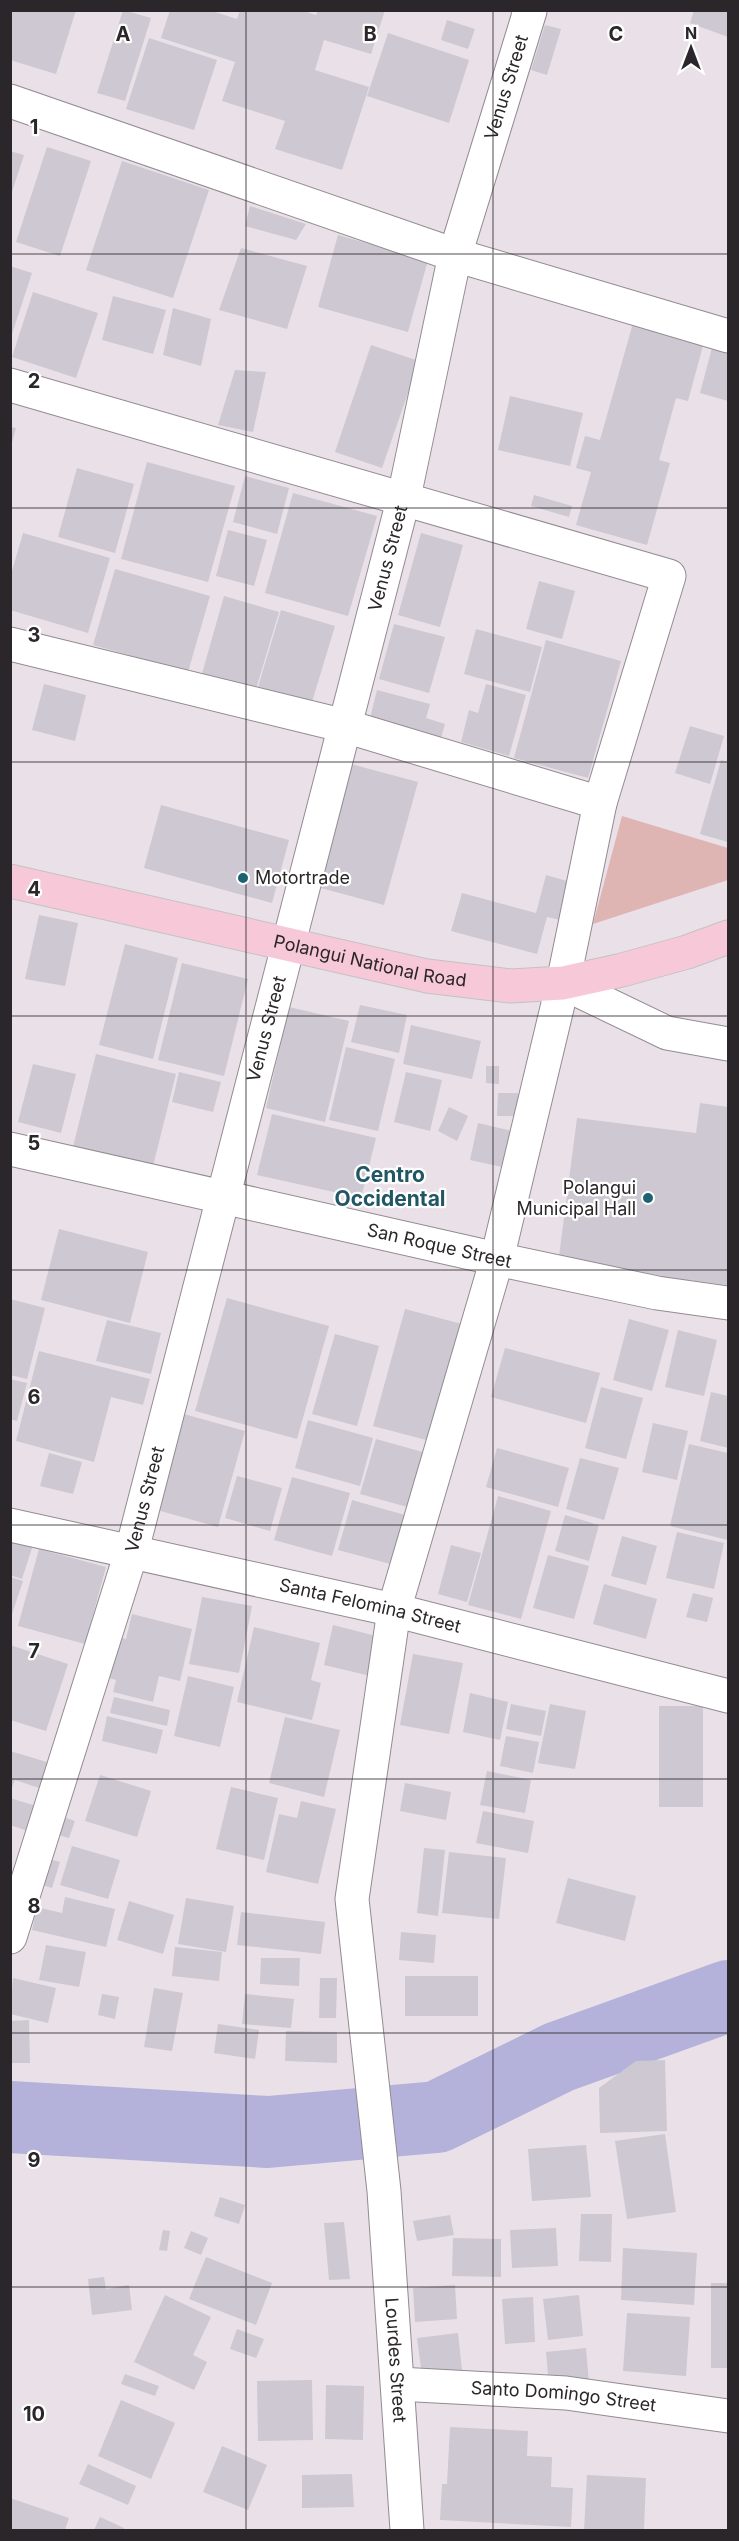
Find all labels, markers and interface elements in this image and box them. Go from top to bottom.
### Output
north arrow [661,18,721,78]
text: A [116,22,131,46]
text: B [363,22,377,46]
text: C [609,22,623,46]
text: N [685,23,697,43]
street label: Venus Street [480,32,532,142]
text: 1 [30,115,38,139]
text: 2 [28,369,40,393]
street label: Venus Street [364,503,411,613]
text: 3 [28,623,40,647]
place label: Motortrade [255,867,350,888]
marker: Motortrade [236,871,250,885]
text: 4 [27,877,41,901]
street label: Polangui National Road [272,930,468,991]
street label: Venus Street [242,973,290,1084]
text: 5 [28,1131,40,1155]
district label: Centro Occidental [334,1162,446,1211]
place label: Polangui Municipal Hall [517,1177,636,1219]
marker: Polangui Municipal Hall [641,1191,655,1205]
street label: San Roque Street [365,1219,514,1272]
text: 6 [28,1385,41,1409]
street label: Venus Street [121,1444,168,1555]
street label: Santa Felomina Street [277,1574,463,1637]
text: 7 [28,1639,40,1663]
text: 8 [27,1894,41,1918]
text: 9 [28,2148,41,2172]
street label: Lourdes Street [381,2297,411,2423]
street label: Santo Domingo Street [470,2377,658,2416]
text: 10 [23,2402,45,2426]

